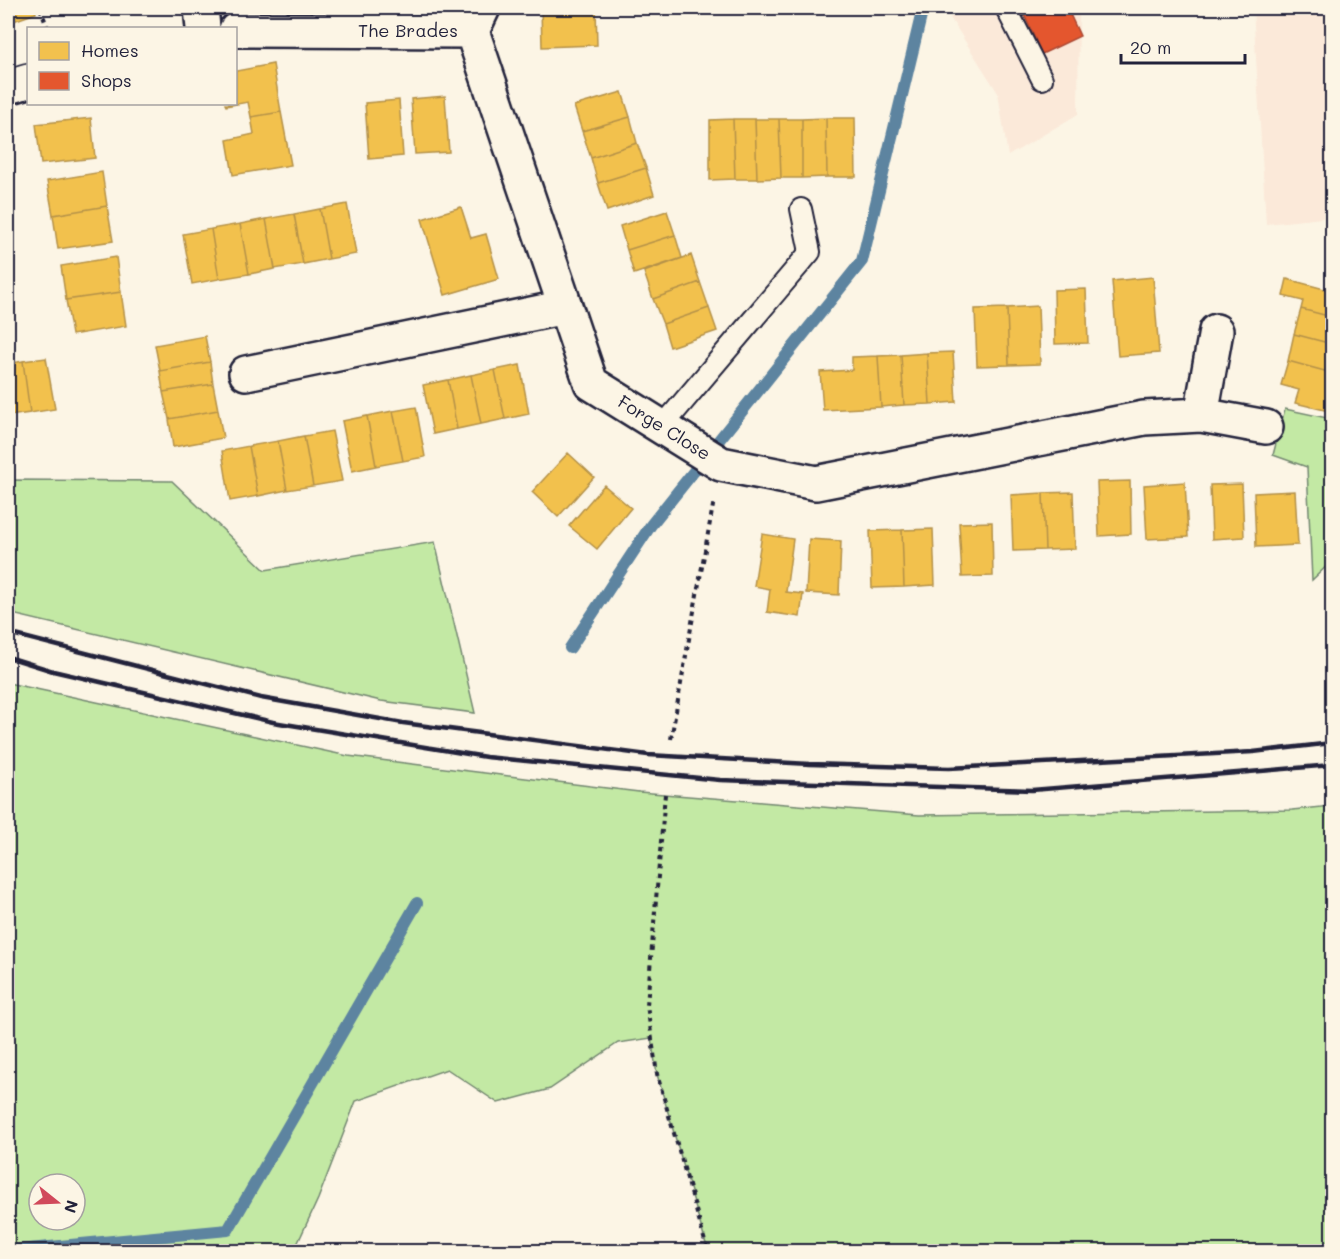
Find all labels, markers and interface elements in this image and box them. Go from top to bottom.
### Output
street label: The Brades [358,18,458,42]
legend [27,27,237,105]
scale bar [1121,27,1246,65]
text: 20 m [1130,35,1171,59]
text: Homes [81,38,139,62]
text: Shops [81,68,132,92]
street label: Forge Close [614,389,715,465]
north arrow [27,1172,87,1232]
text: N [60,1198,84,1216]

